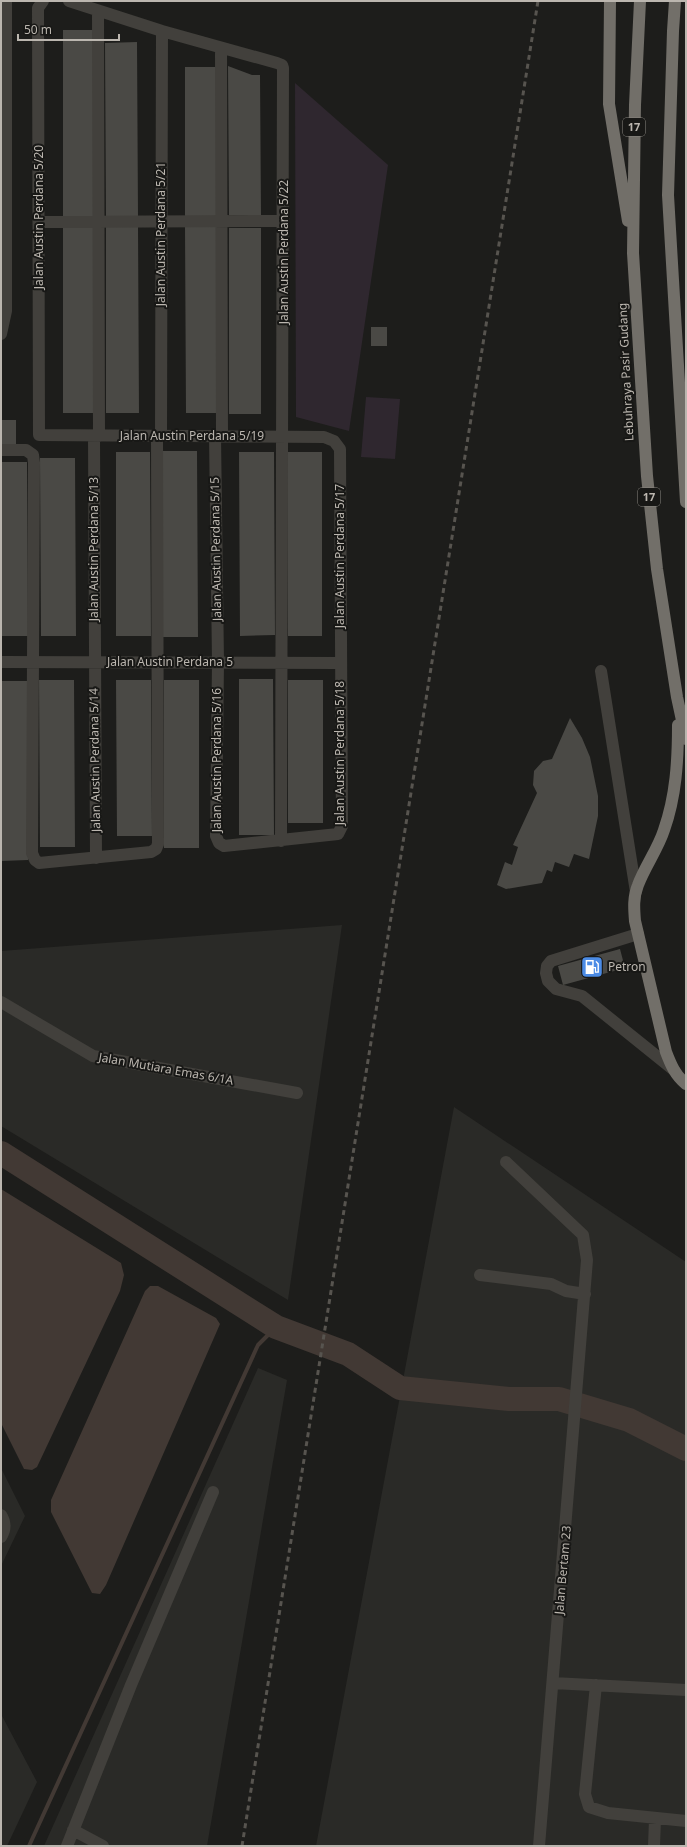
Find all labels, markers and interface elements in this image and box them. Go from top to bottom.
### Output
scale bar [18,16,119,42]
text: 50 m [24,21,52,38]
road number: 17 [623,118,645,136]
street label: Jalan Austin Perdana 5/20 [30,145,47,290]
street label: Jalan Austin Perdana 5/21 [152,162,169,307]
street label: Jalan Austin Perdana 5/22 [275,180,292,325]
street label: Lebuhraya Pasir Gudang [613,302,638,442]
street label: Jalan Austin Perdana 5/19 [119,427,264,444]
street label: Jalan Austin Perdana 5/13 [85,477,102,622]
street label: Jalan Austin Perdana 5/15 [206,477,225,622]
street label: Jalan Austin Perdana 5/17 [331,484,348,629]
road number: 17 [638,488,660,506]
street label: Jalan Austin Perdana 5 [106,653,233,670]
street label: Jalan Austin Perdana 5/18 [331,681,348,826]
street label: Jalan Austin Perdana 5/14 [85,688,104,833]
street label: Jalan Austin Perdana 5/16 [208,688,225,833]
fuel station icon: Petron [579,954,605,980]
place label: Petron [608,958,646,975]
street label: Jalan Mutiara Emas 6/1A [96,1048,235,1089]
street label: Jalan Bertam 23 [550,1525,575,1616]

